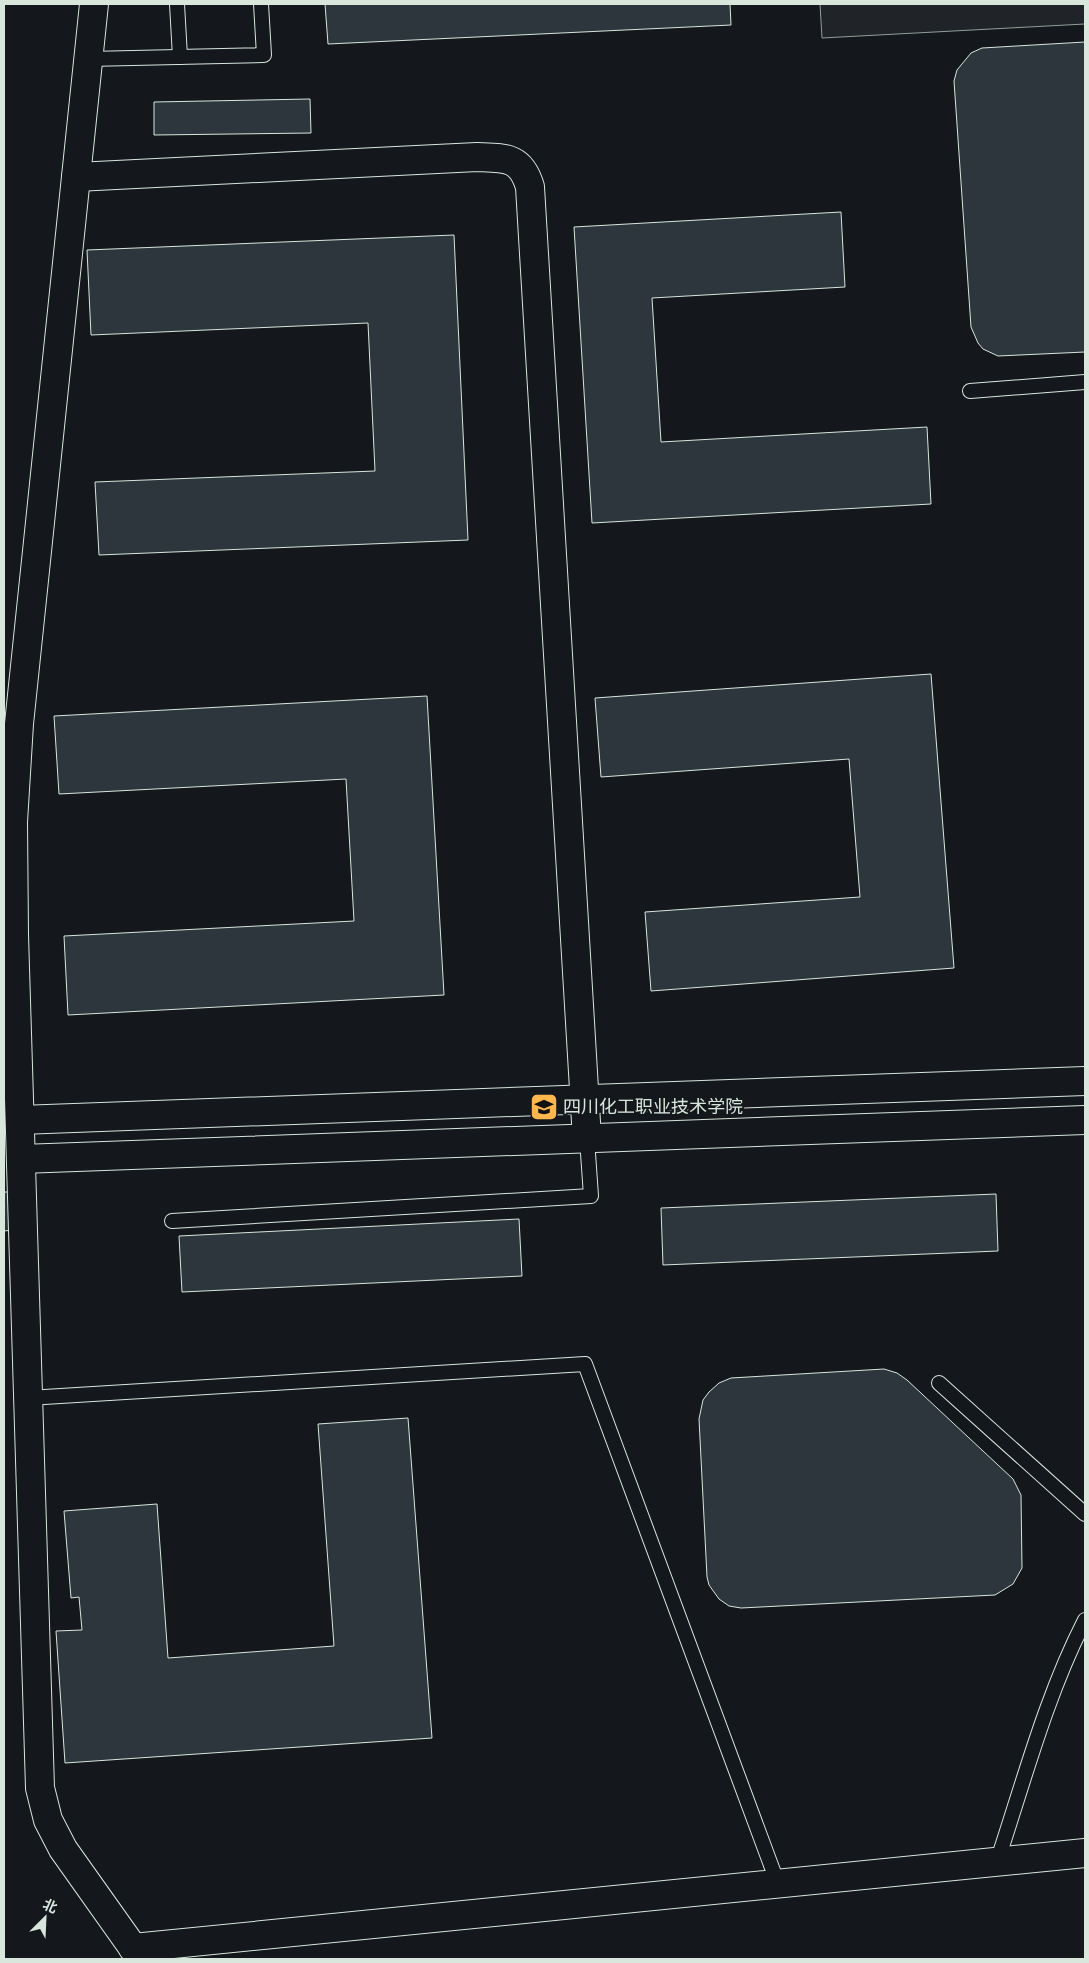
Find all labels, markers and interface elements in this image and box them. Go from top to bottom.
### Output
school or university icon: 四川化工职业技术学院 [529,1092,559,1122]
place label: 四川化工职业技术学院 [563,1095,743,1119]
north arrow [20,1893,70,1943]
text: 北 [40,1895,60,1918]

